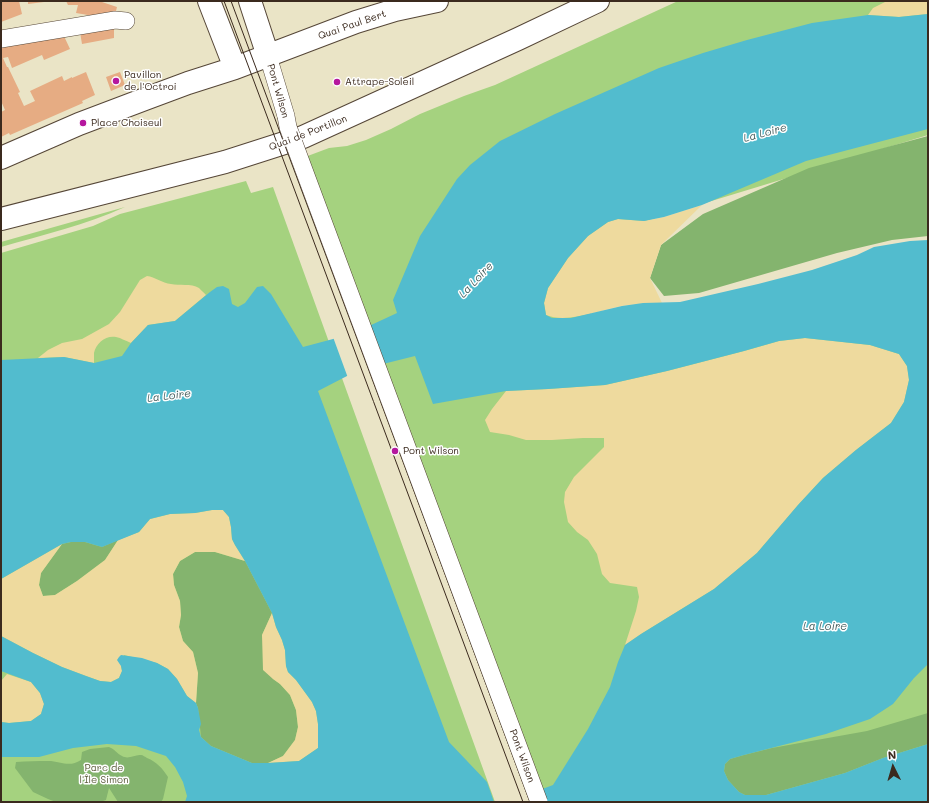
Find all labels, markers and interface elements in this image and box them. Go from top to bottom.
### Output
street label: Quai Paul Bert [316,8,388,42]
street label: Pont Wilson [265,62,291,120]
place label: Pavillon de l'Octroi [124,69,177,92]
marker: Pavillon de l'Octroi [111,76,121,86]
place label: Attrape-Soleil [345,76,414,88]
marker: Attrape-Soleil [332,77,342,87]
street label: Quai de Portillon [267,113,349,153]
place label: Place Choiseul [91,117,162,129]
marker: Place Choiseul [78,118,88,128]
water label: La Loire [742,121,788,145]
water label: La Loire [456,259,496,301]
water label: La Loire [146,387,192,405]
place label: Pont Wilson [403,445,459,457]
marker: Pont Wilson [390,446,400,456]
water label: La Loire [803,620,847,634]
street label: Pont Wilson [507,728,537,784]
north arrow [873,747,913,787]
text: N [887,747,897,762]
park label: Parc de l'Île Simon [79,762,129,786]

